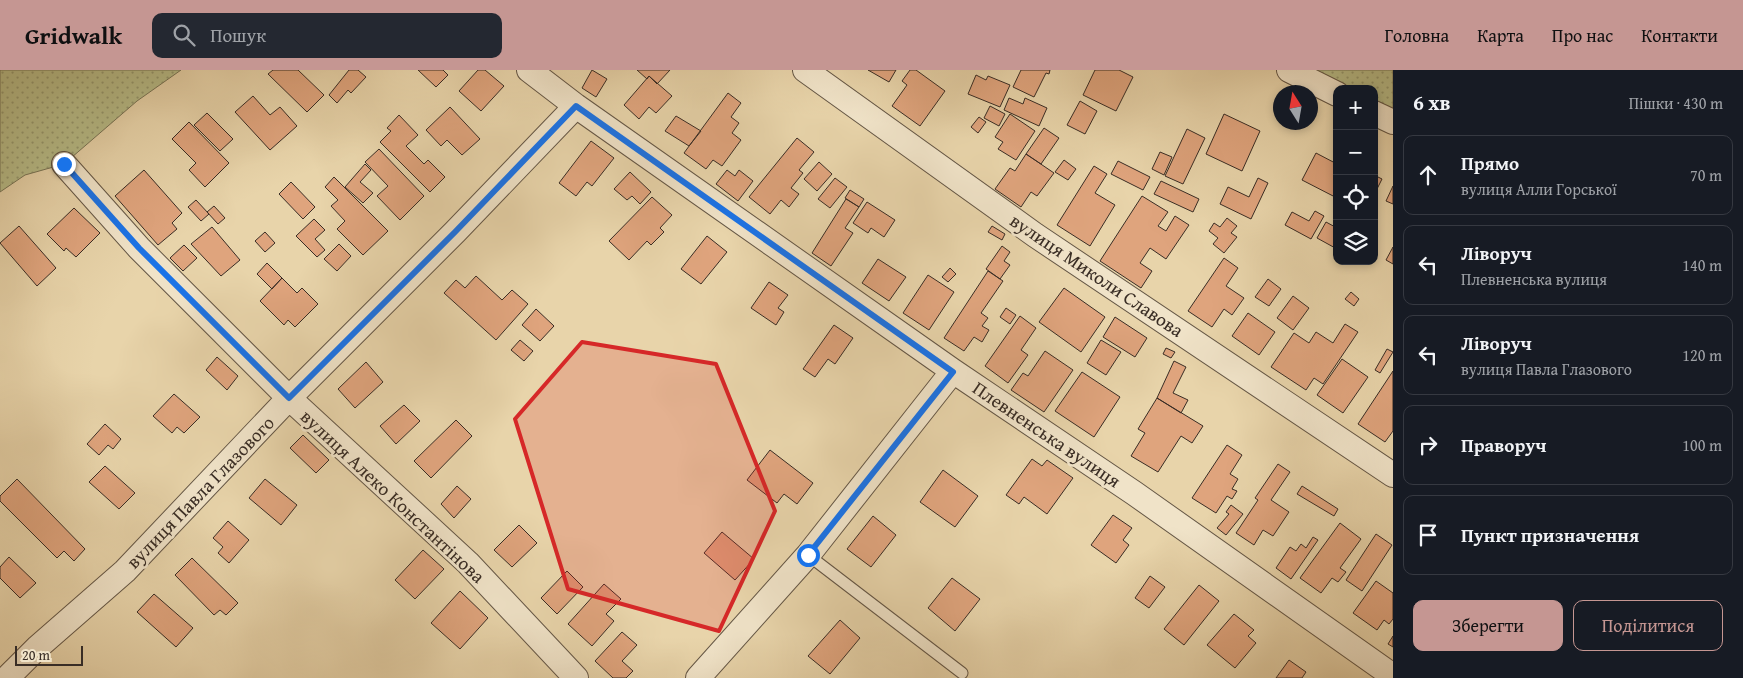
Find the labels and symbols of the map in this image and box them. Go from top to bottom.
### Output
north arrow [1273,85,1318,130]
route end [53,153,76,176]
street label: вулиця Миколи Славова [1005,206,1189,344]
street label: Плевненська вулиця [967,374,1127,494]
street label: вулиця Алеко Константінова [294,403,492,589]
street label: вулиця Павла Глазового [119,409,281,575]
route start [797,544,820,567]
scale bar [15,643,82,666]

